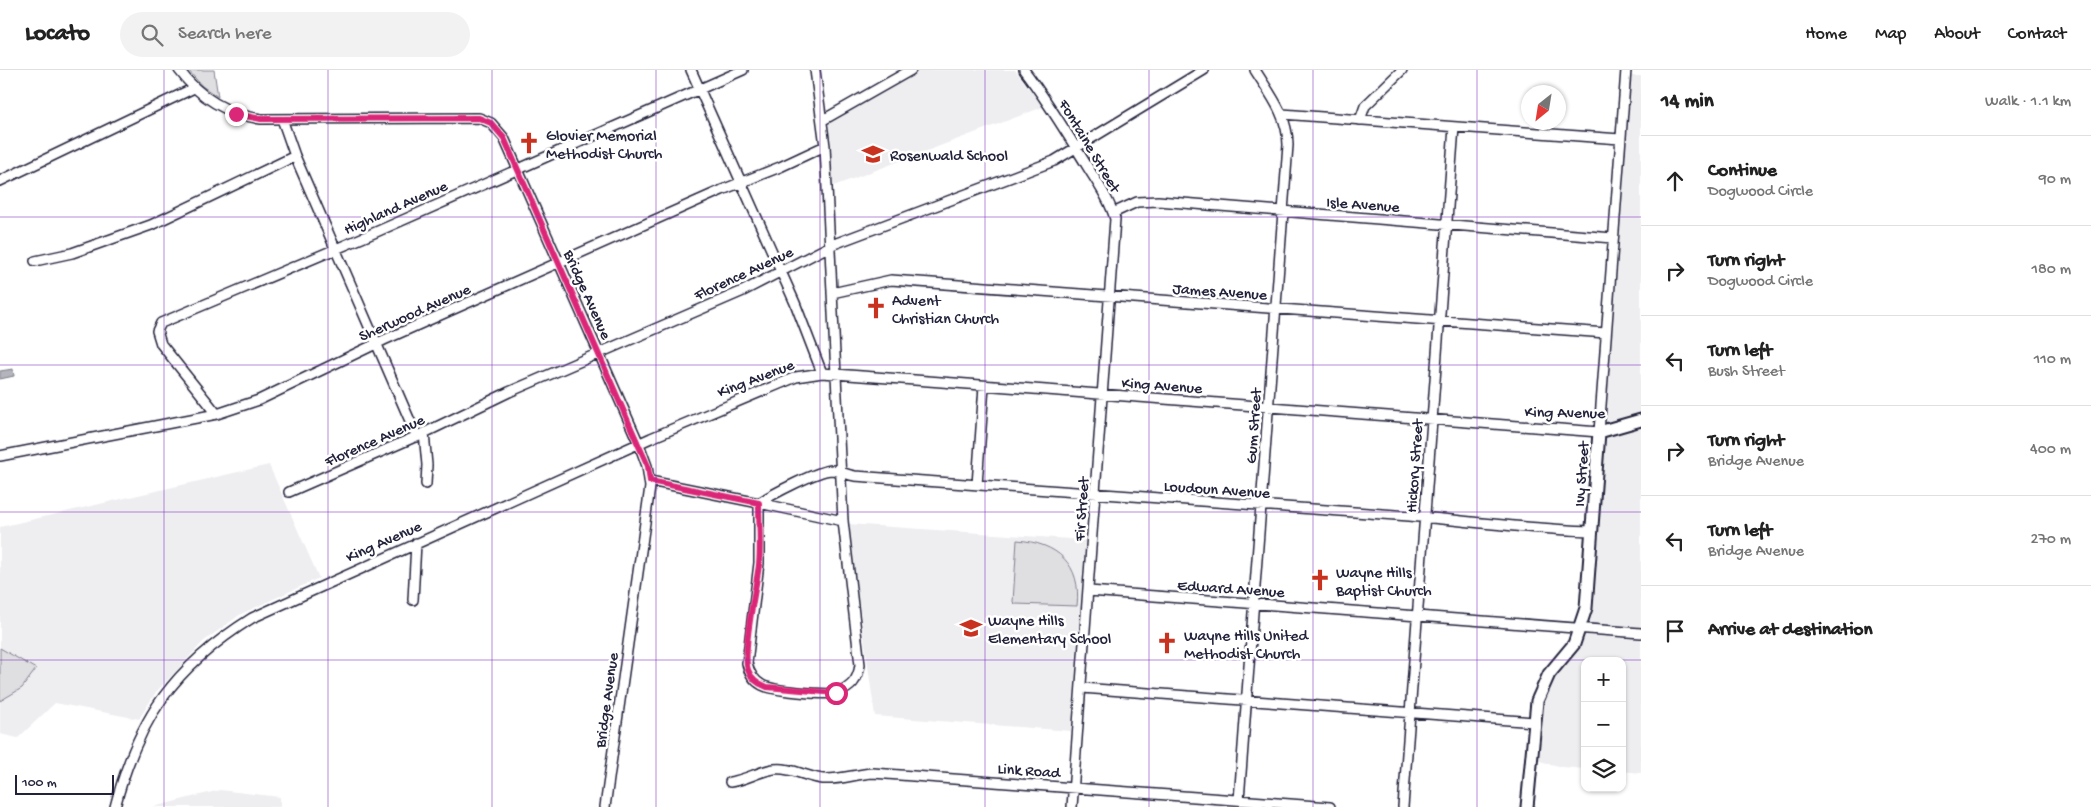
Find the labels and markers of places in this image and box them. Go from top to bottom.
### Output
place label: Glovier Memorial Methodist Church [546,128,663,165]
church icon: Glovier Memorial Methodist Church [516,130,542,156]
school or university icon: Rosenwald School [860,141,886,167]
place label: Rosenwald School [890,148,1008,167]
place label: Advent Christian Church [892,293,999,330]
church icon: Advent Christian Church [863,295,889,321]
place label: Wayne Hills Baptist Church [1335,565,1432,602]
church icon: Wayne Hills Baptist Church [1307,567,1333,593]
place label: Wayne Hills Elementary School [988,613,1111,650]
school or university icon: Wayne Hills Elementary School [958,615,984,641]
place label: Wayne Hills United Methodist Church [1184,628,1309,665]
church icon: Wayne Hills United Methodist Church [1154,630,1180,656]

